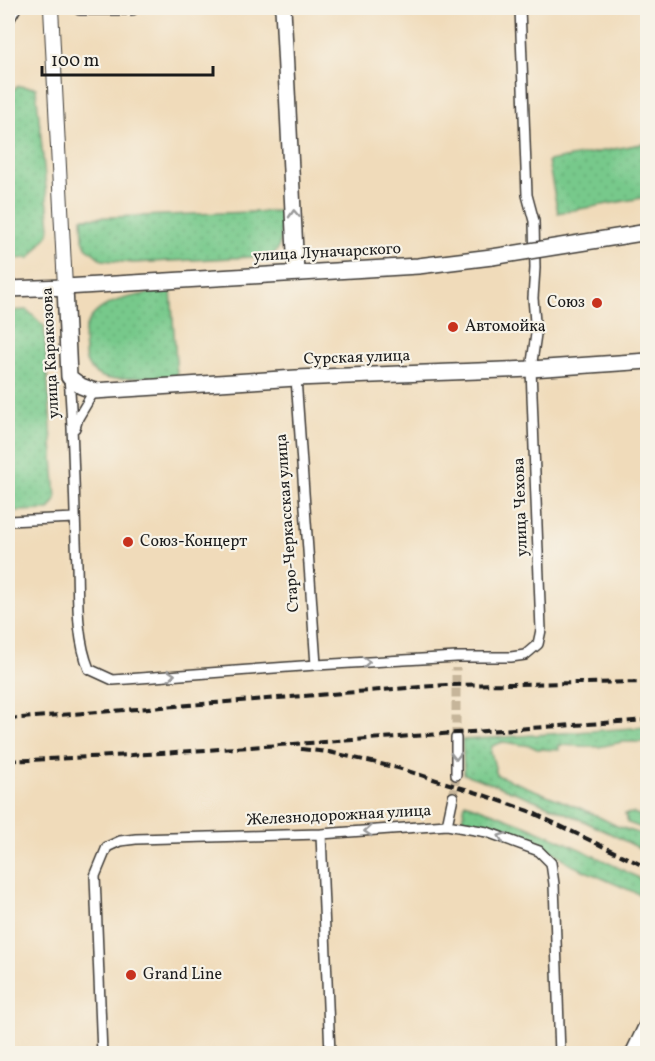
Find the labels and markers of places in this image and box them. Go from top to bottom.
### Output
place label: Союз [547,292,585,314]
marker: Союз [590,296,604,310]
place label: Автомойка [465,316,546,338]
marker: Автомойка [446,320,460,334]
place label: Союз-Концерт [140,531,247,553]
marker: Союз-Концерт [121,535,135,549]
place label: Grand Line [143,964,222,986]
marker: Grand Line [124,968,138,982]

